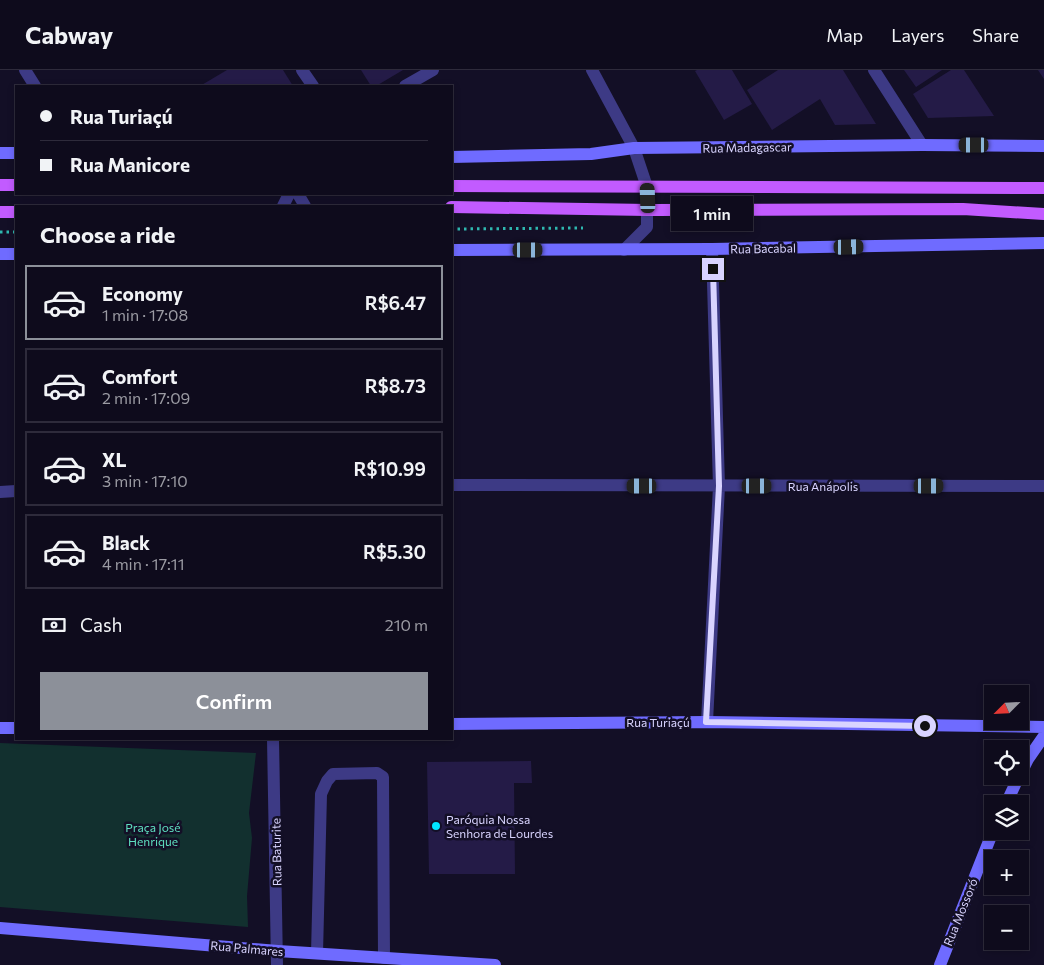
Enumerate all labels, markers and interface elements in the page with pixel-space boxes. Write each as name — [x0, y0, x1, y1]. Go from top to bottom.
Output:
text: Cabway — [25, 20, 113, 49]
text: Map — [826, 24, 863, 46]
text: Layers — [891, 24, 944, 46]
text: Share — [972, 24, 1019, 46]
text: Rua Turiaçú — [70, 105, 172, 128]
car — [959, 138, 989, 153]
street label: Rua Madagascar — [702, 139, 792, 155]
text: Rua Manicore — [70, 153, 190, 176]
car — [639, 183, 656, 213]
callout: 1 min — [672, 196, 754, 232]
text: 1 min — [693, 204, 731, 223]
text: Choose a ride — [40, 221, 175, 248]
car — [833, 239, 864, 255]
street label: Rua Bacabal — [730, 240, 796, 256]
car — [513, 243, 543, 258]
route end — [702, 258, 724, 280]
icon: car — [42, 280, 87, 325]
text: Economy — [102, 282, 183, 305]
text: R$6.47 — [365, 291, 426, 314]
text: 1 min · 17:08 — [102, 305, 188, 324]
icon: car — [42, 363, 87, 408]
text: Comfort — [102, 365, 178, 388]
text: R$8.73 — [365, 374, 426, 397]
text: 2 min · 17:09 — [102, 388, 190, 407]
icon: car — [42, 446, 87, 491]
text: XL — [102, 448, 127, 471]
text: R$10.99 — [354, 457, 426, 480]
text: 3 min · 17:10 — [102, 471, 188, 490]
car — [627, 479, 657, 494]
car — [742, 479, 772, 494]
street label: Rua Anápolis — [788, 479, 858, 493]
car — [914, 479, 944, 494]
icon: car — [42, 529, 87, 574]
text: Black — [102, 531, 150, 554]
text: R$5.30 — [363, 540, 426, 563]
text: 4 min · 17:11 — [102, 554, 185, 573]
icon: cash — [40, 611, 68, 639]
text: Cash — [80, 613, 122, 636]
text: 210 m — [385, 615, 428, 634]
button: Confirm — [40, 672, 428, 730]
north arrow — [984, 685, 1029, 730]
map controls — [984, 685, 1029, 950]
street label: Rua Turiaçú — [626, 715, 690, 729]
route start — [914, 715, 936, 737]
button: locate — [984, 740, 1029, 785]
button: layers — [984, 795, 1029, 840]
place label: Paróquia Nossa Senhora de Lourdes — [446, 812, 553, 840]
street label: Rua Baturite — [268, 818, 284, 886]
park label: Praça José Henrique — [125, 820, 181, 848]
marker: Paróquia Nossa Senhora de Lourdes — [430, 820, 442, 832]
button: + — [984, 850, 1029, 895]
street label: Rua Mossoró — [940, 876, 980, 948]
button: − — [984, 905, 1029, 950]
street label: Rua Palmares — [210, 938, 284, 958]

